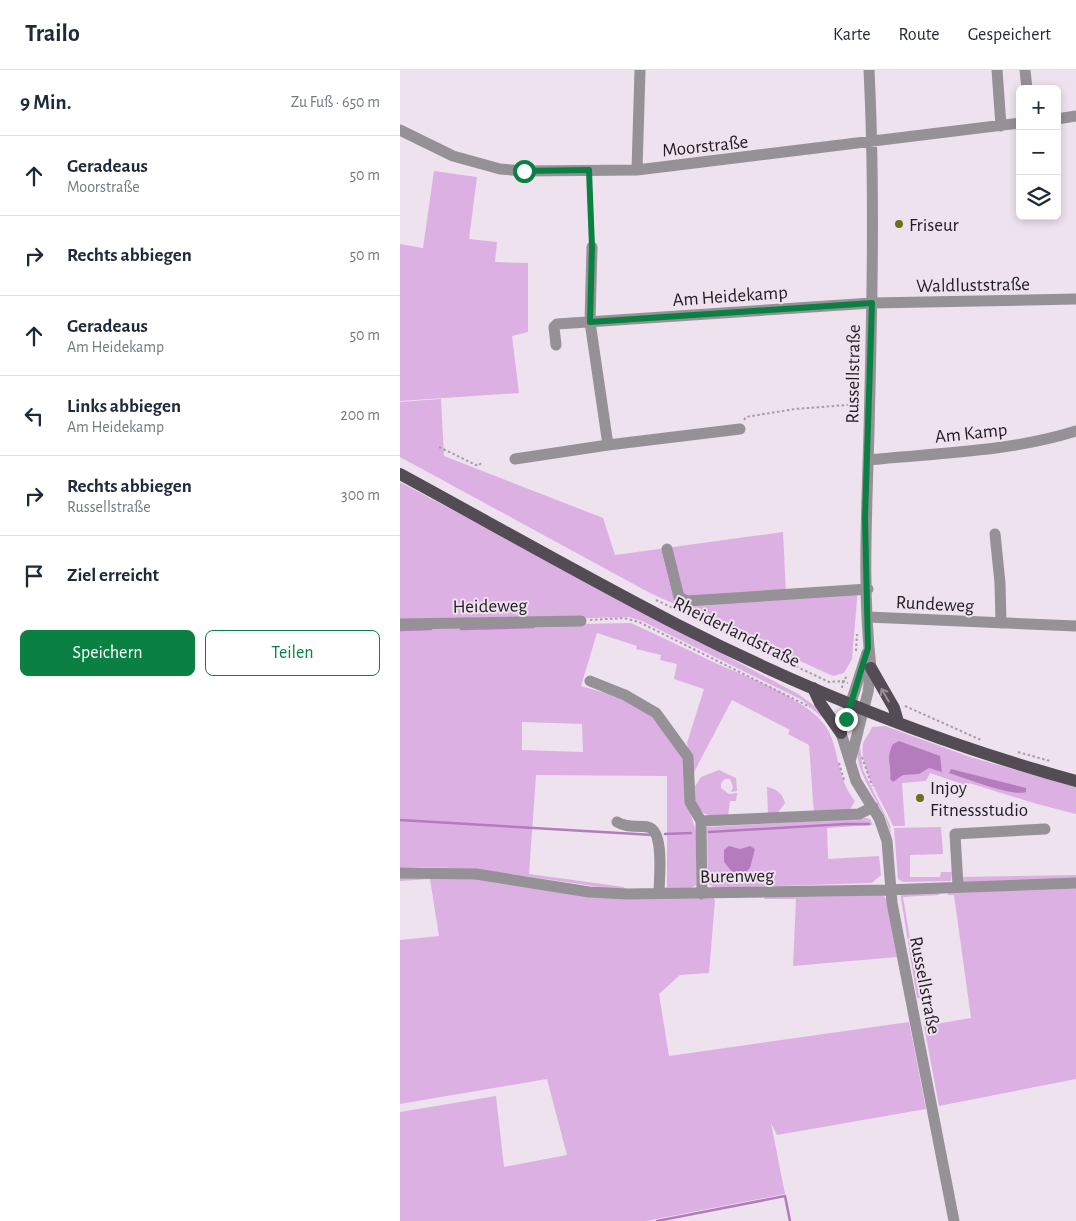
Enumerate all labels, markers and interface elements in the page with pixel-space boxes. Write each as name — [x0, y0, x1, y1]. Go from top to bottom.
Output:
text: Trailo — [25, 22, 80, 46]
text: Karte — [833, 26, 870, 44]
text: Route — [898, 26, 940, 44]
text: Gespeichert — [968, 26, 1051, 44]
map controls — [1016, 85, 1061, 220]
button: + — [1016, 85, 1061, 130]
text: 9 Min. — [20, 92, 71, 113]
text: Zu Fuß · 650 m — [291, 94, 380, 110]
button: − — [1016, 130, 1061, 175]
street label: Moorstraße — [661, 133, 749, 160]
text: Geradeaus — [67, 157, 148, 176]
route start — [513, 160, 536, 183]
icon: ahead — [20, 162, 48, 190]
text: 50 m — [349, 167, 380, 183]
button: layers — [1016, 175, 1061, 220]
text: Moorstraße — [67, 179, 140, 195]
place label: Friseur — [909, 216, 959, 235]
marker: Friseur — [893, 218, 905, 230]
icon: right — [20, 242, 48, 270]
text: Rechts abbiegen — [67, 246, 192, 265]
text: 50 m — [349, 247, 380, 263]
street label: Waldluststraße — [916, 275, 1030, 296]
street label: Am Heidekamp — [672, 283, 788, 310]
text: Geradeaus — [67, 317, 148, 336]
icon: ahead — [20, 322, 48, 350]
street label: Russellstraße — [843, 324, 864, 424]
text: 50 m — [349, 327, 380, 343]
text: Am Heidekamp — [67, 339, 164, 355]
text: Links abbiegen — [67, 397, 181, 416]
icon: left — [20, 402, 48, 430]
text: 200 m — [340, 407, 380, 423]
text: Am Heidekamp — [67, 419, 164, 435]
street label: Am Kamp — [934, 420, 1008, 447]
text: Rechts abbiegen — [67, 477, 192, 496]
icon: right — [20, 482, 48, 510]
text: 300 m — [341, 487, 380, 503]
text: Russellstraße — [67, 499, 151, 515]
icon: arrive — [20, 562, 48, 590]
text: Ziel erreicht — [67, 566, 159, 585]
street label: Rheiderlandstraße — [670, 593, 803, 671]
street label: Rundeweg — [895, 593, 975, 616]
street label: Heideweg — [452, 596, 528, 617]
button: Speichern — [20, 630, 195, 676]
button: Teilen — [205, 630, 380, 676]
one-way arrow — [879, 688, 889, 702]
route end — [835, 708, 858, 731]
place label: Injoy Fitnessstudio — [930, 779, 1028, 820]
marker: Injoy Fitnessstudio — [914, 792, 926, 804]
street label: Burenweg — [700, 866, 775, 887]
street label: Russellstraße — [906, 935, 943, 1036]

